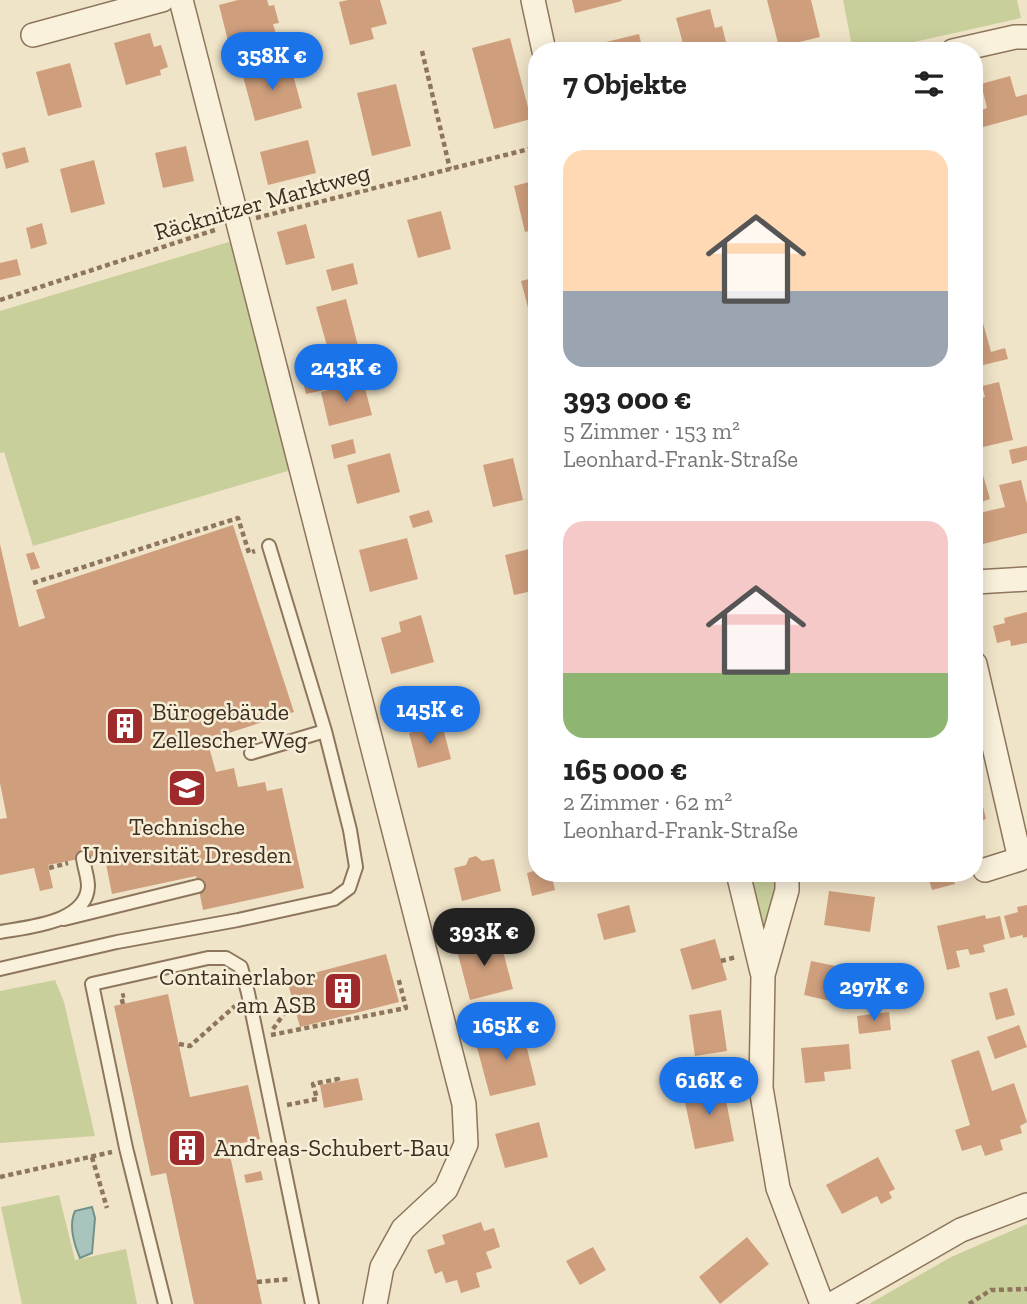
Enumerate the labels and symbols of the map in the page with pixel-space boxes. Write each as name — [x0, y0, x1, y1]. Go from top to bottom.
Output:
pin: 358K € — [215, 32, 329, 92]
street label: Räcknitzer Marktweg — [151, 157, 373, 246]
pin: 243K € — [289, 344, 403, 404]
pin: 145K € — [373, 686, 487, 746]
place label: Bürogebäude Zellescher Weg — [152, 697, 308, 754]
building icon: Bürogebäude Zellescher Weg — [104, 705, 146, 747]
school or university icon: Technische Universität Dresden — [166, 767, 208, 809]
place label: Technische Universität Dresden — [82, 812, 292, 869]
pin: 393K € — [427, 908, 541, 968]
place label: Containerlabor am ASB — [159, 962, 316, 1019]
pin: 297K € — [817, 964, 931, 1023]
building icon: Containerlabor am ASB — [322, 970, 364, 1012]
pin: 165K € — [449, 1002, 563, 1062]
pin: 616K € — [652, 1058, 766, 1117]
building icon: Andreas-Schubert-Bau — [166, 1127, 208, 1169]
place label: Andreas-Schubert-Bau — [214, 1133, 450, 1162]

